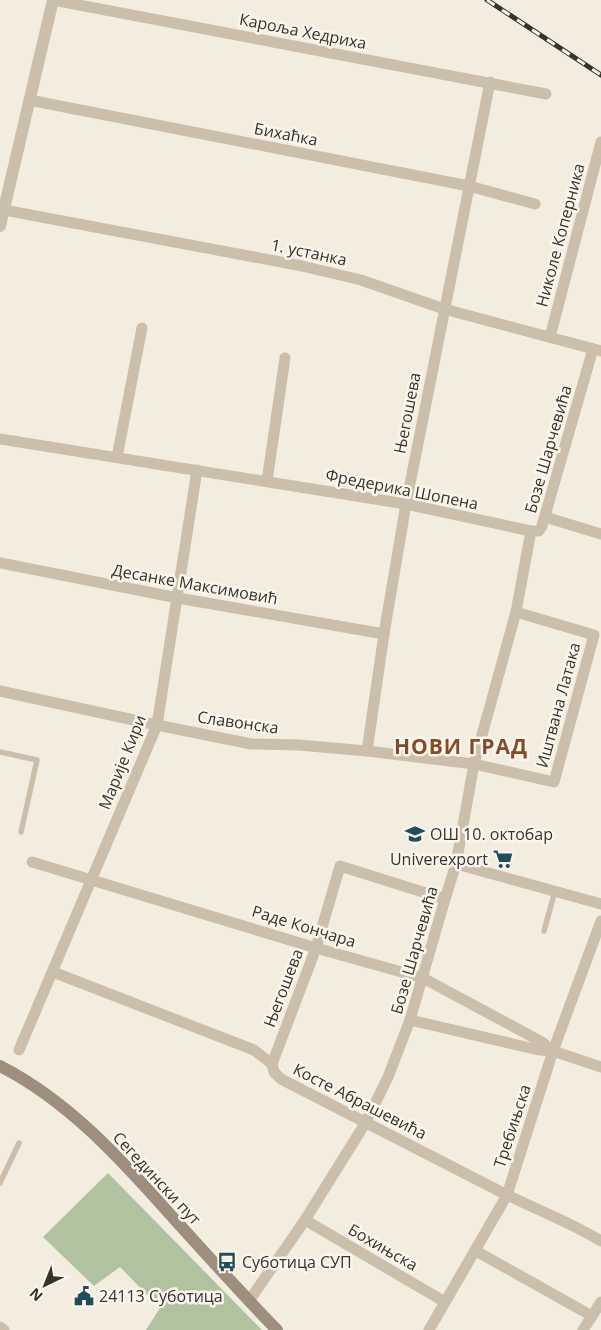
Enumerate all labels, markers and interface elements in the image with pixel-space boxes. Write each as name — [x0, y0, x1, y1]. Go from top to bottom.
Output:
street label: Кароља Хедриха — [237, 8, 369, 54]
street label: Бихаћка — [252, 117, 320, 151]
street label: Николе Коперника — [530, 161, 590, 309]
street label: 1. устанка — [269, 233, 349, 271]
street label: Његошева — [388, 371, 426, 455]
street label: Бозе Шарчевића — [519, 382, 577, 516]
street label: Фредерика Шопена — [324, 463, 480, 515]
street label: Десанке Максимовић — [110, 559, 280, 609]
street label: Иштвана Латака — [531, 640, 585, 770]
street label: Славонска — [196, 705, 280, 739]
street label: Марије Кири — [93, 711, 151, 813]
district label: НОВИ ГРАД — [394, 732, 528, 760]
school or university icon: ОШ 10. октобар — [404, 823, 426, 845]
place label: ОШ 10. октобар — [430, 823, 553, 845]
place label: Univerexport — [390, 848, 488, 870]
supermarket icon: Univerexport — [492, 848, 514, 870]
street label: Бозе Шарчевића — [385, 883, 443, 1017]
street label: Раде Кончара — [249, 900, 359, 952]
street label: Његошева — [258, 946, 308, 1030]
street label: Косте Абрашевића — [289, 1058, 431, 1144]
street label: Требињска — [488, 1082, 536, 1170]
street label: Сегедински пут — [108, 1127, 206, 1230]
street label: Бохињска — [344, 1218, 422, 1276]
bus stop icon: Суботица СУП — [216, 1251, 238, 1273]
place label: Суботица СУП — [242, 1251, 352, 1273]
north arrow — [20, 1260, 70, 1310]
text: N — [25, 1284, 46, 1306]
public building icon: 24113 Суботица — [73, 1285, 95, 1307]
place label: 24113 Суботица — [99, 1285, 223, 1307]

